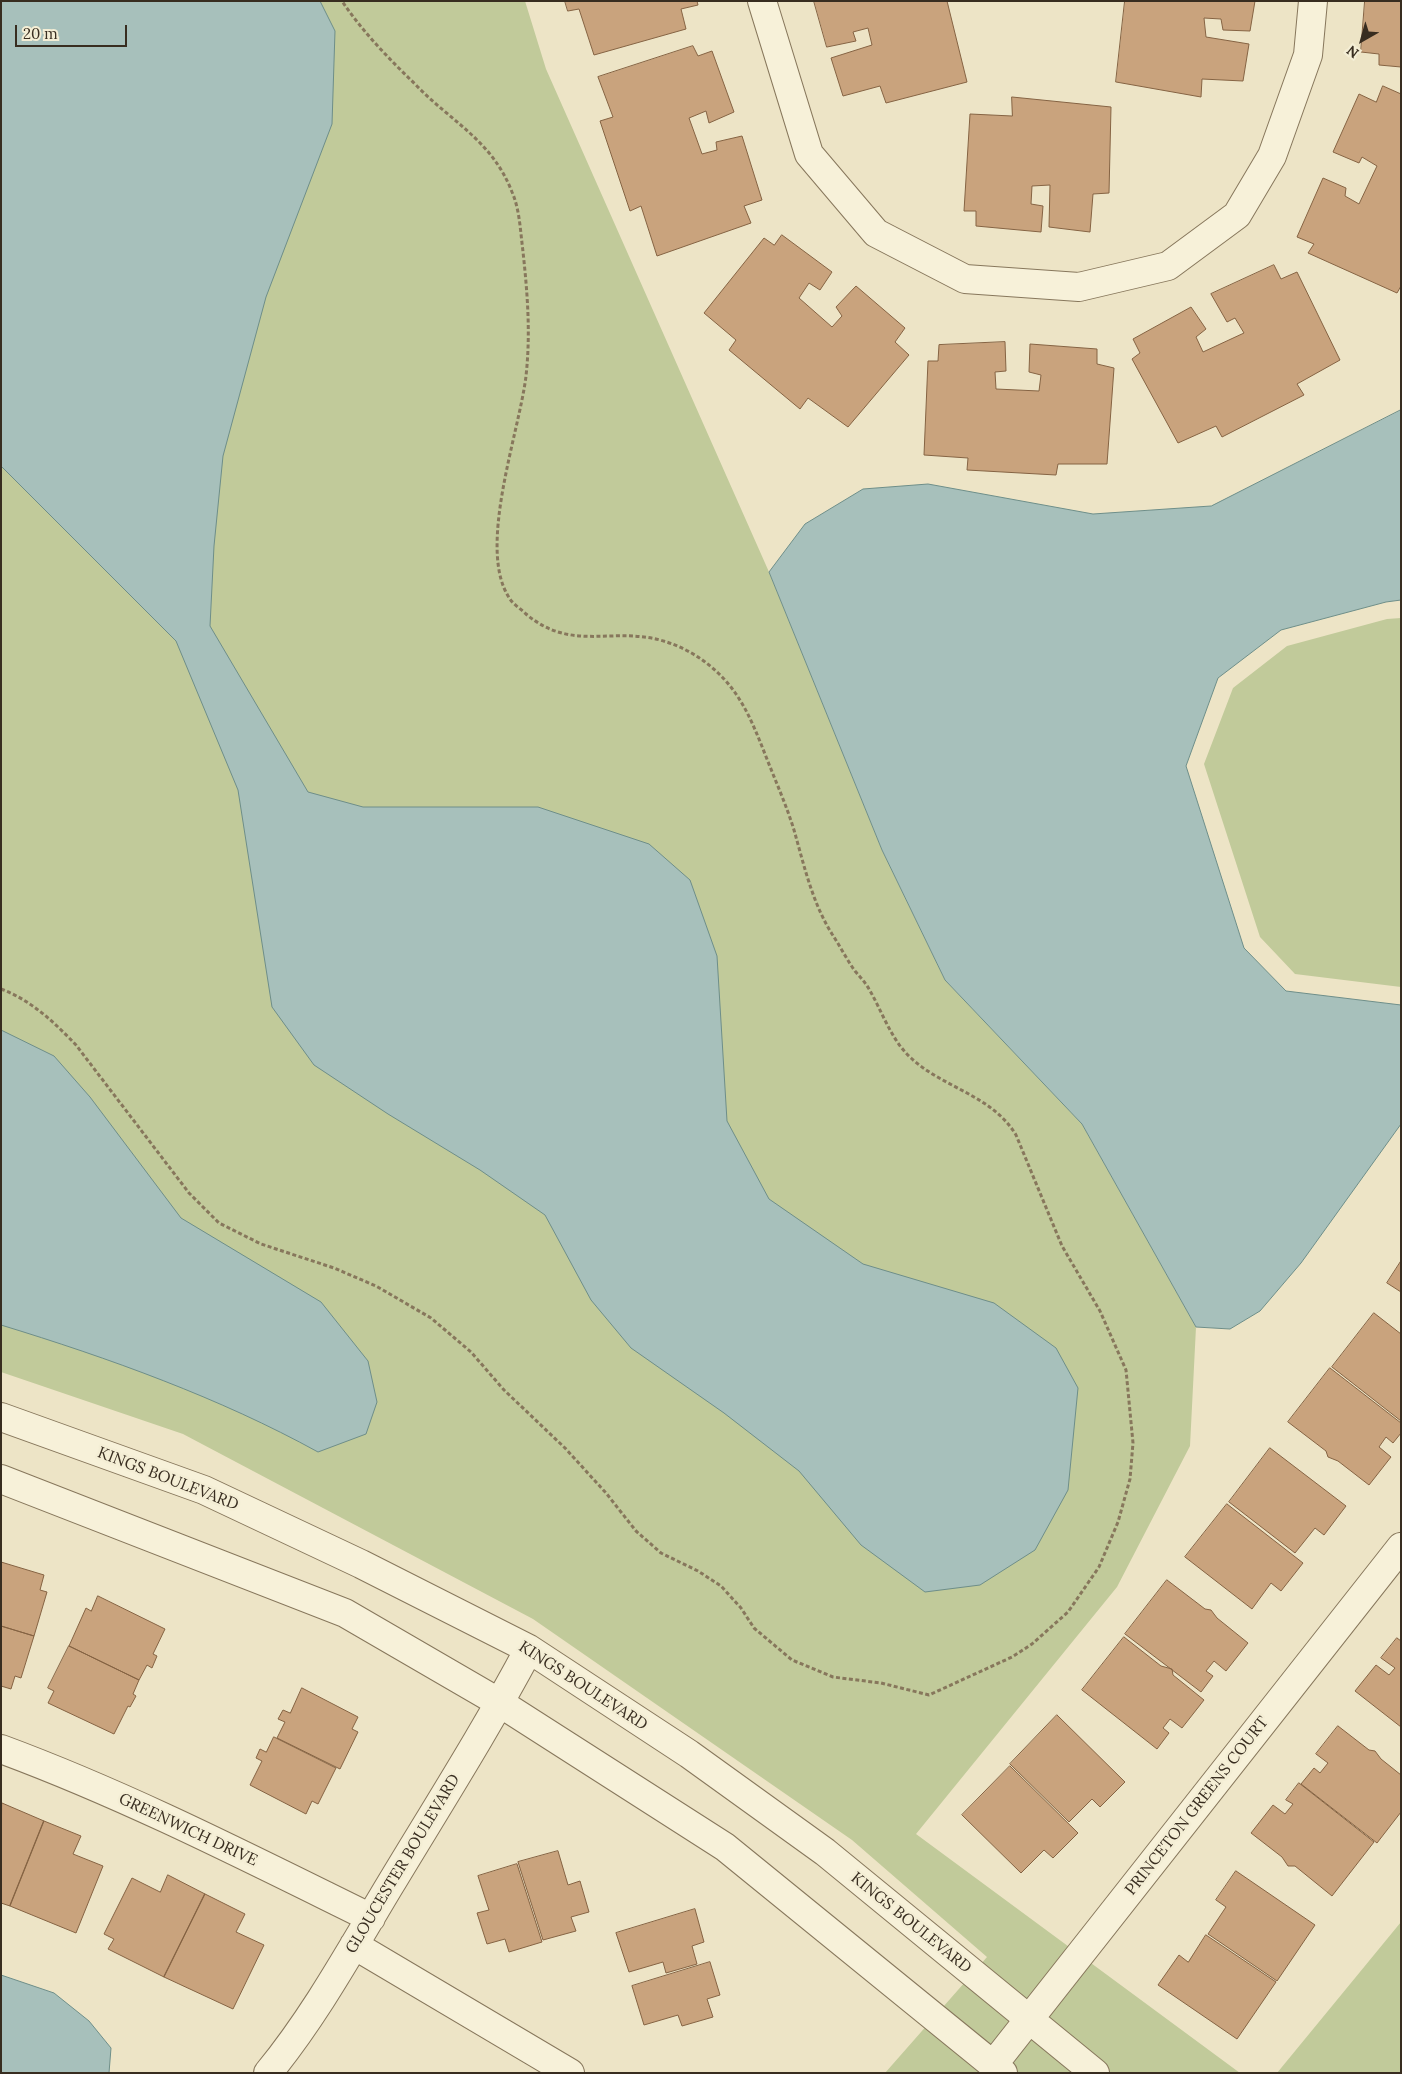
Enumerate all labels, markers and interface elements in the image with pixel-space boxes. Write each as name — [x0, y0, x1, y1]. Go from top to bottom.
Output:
scale bar — [18, 15, 130, 47]
north arrow — [1337, 15, 1387, 65]
text: 20 m — [23, 24, 58, 43]
text: N — [1343, 41, 1363, 62]
street label: KINGS BOULEVARD — [95, 1443, 241, 1515]
street label: KINGS BOULEVARD — [515, 1637, 651, 1735]
street label: PRINCETON GREENS COURT — [1121, 1713, 1273, 1899]
street label: GLOUCESTER BOULEVARD — [342, 1771, 464, 1957]
street label: GREENWICH DRIVE — [116, 1789, 260, 1871]
street label: KINGS BOULEVARD — [847, 1869, 975, 1977]

